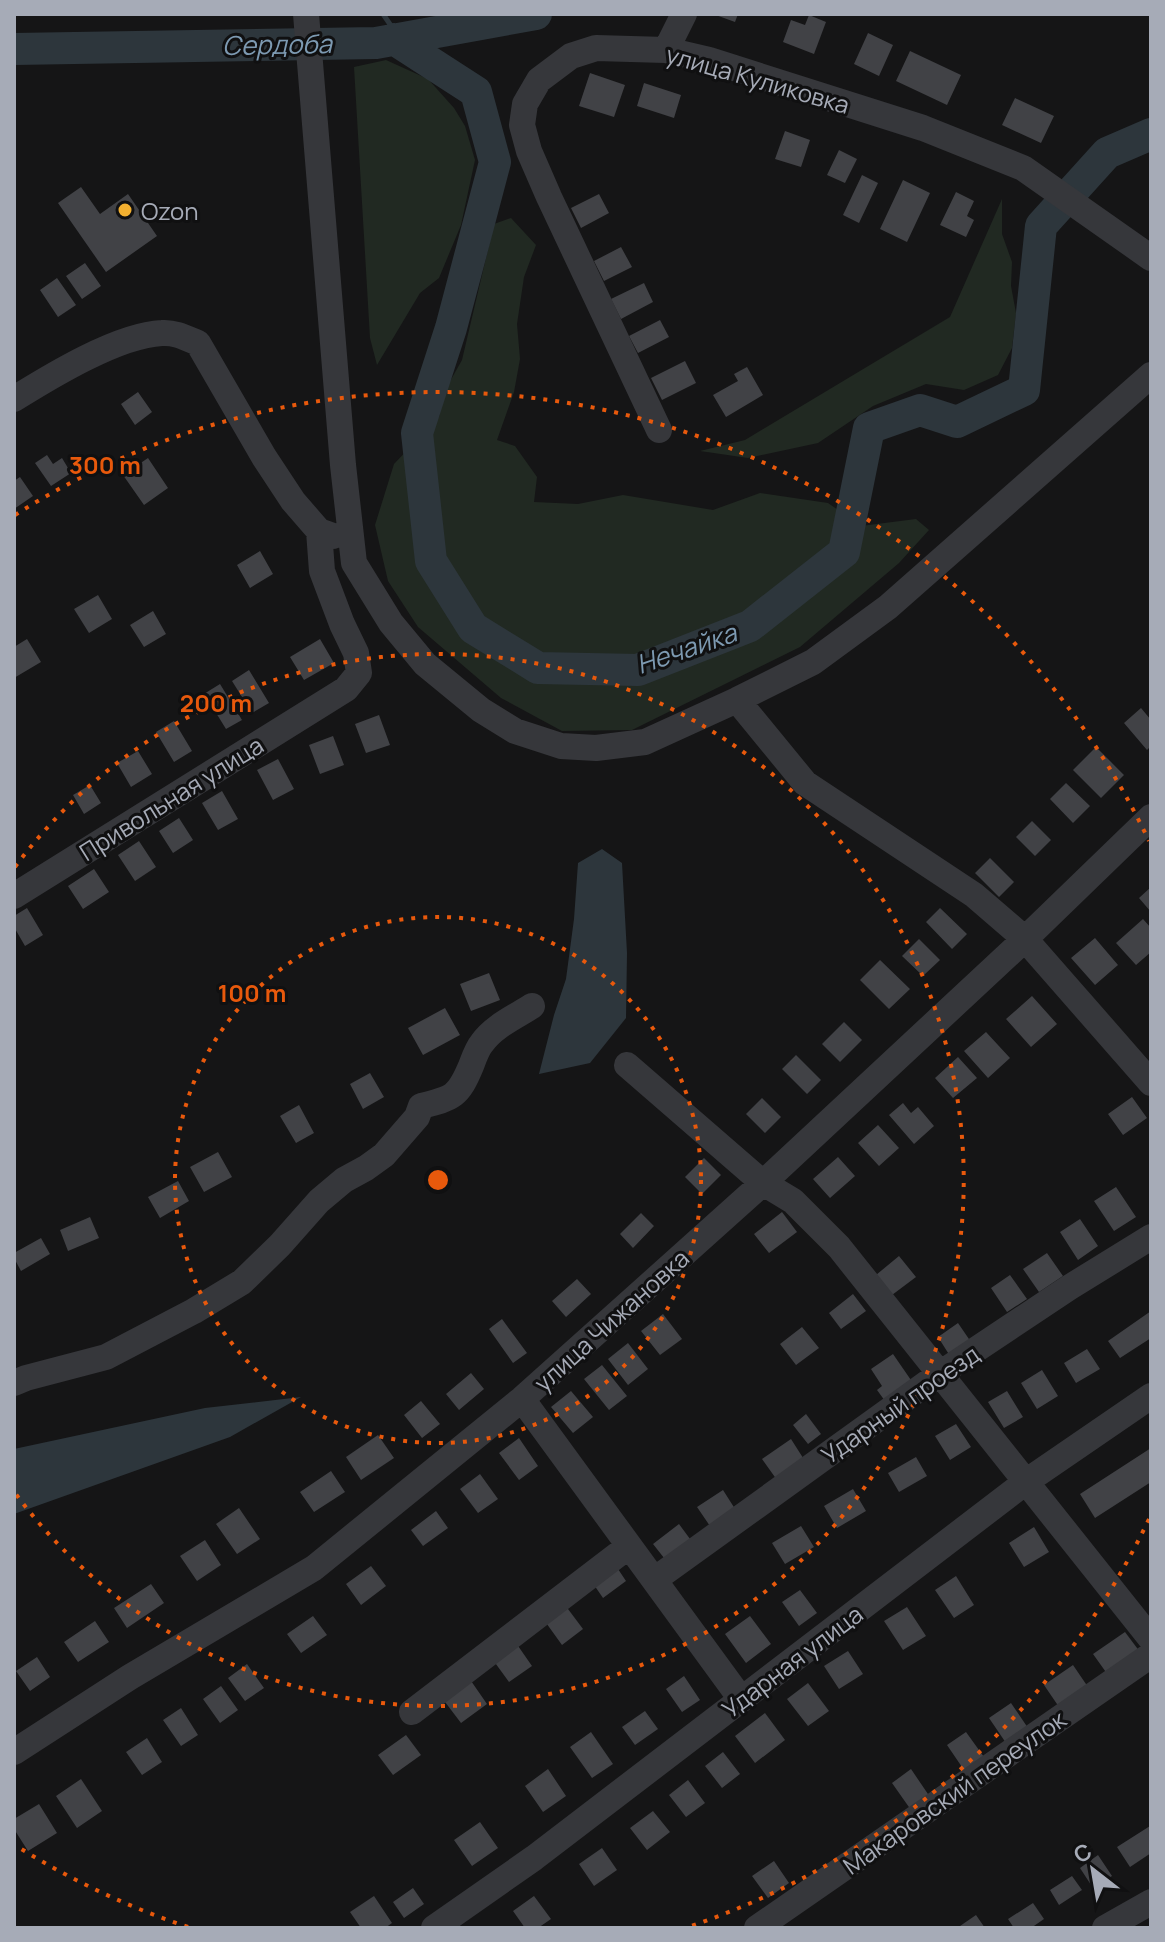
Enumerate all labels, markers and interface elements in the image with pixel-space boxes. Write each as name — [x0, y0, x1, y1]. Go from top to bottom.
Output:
water label: Сердоба — [222, 25, 334, 63]
street label: улица Куликовка — [662, 37, 854, 121]
place label: Ozon — [141, 194, 199, 227]
marker: Ozon — [116, 201, 134, 219]
text: 300 m — [69, 448, 141, 481]
water label: Нечайка — [631, 614, 742, 682]
text: 200 m — [180, 686, 252, 719]
street label: Привольная улица — [73, 728, 269, 868]
text: 100 m — [218, 976, 286, 1009]
centre of rings — [424, 1166, 452, 1194]
street label: улица Чижановка — [526, 1242, 696, 1398]
street label: Ударный проезд — [814, 1337, 986, 1471]
street label: Ударная улица — [715, 1597, 869, 1725]
street label: Макаровский переулок — [836, 1702, 1073, 1882]
north arrow — [1053, 1830, 1133, 1910]
text: С — [1068, 1836, 1097, 1870]

